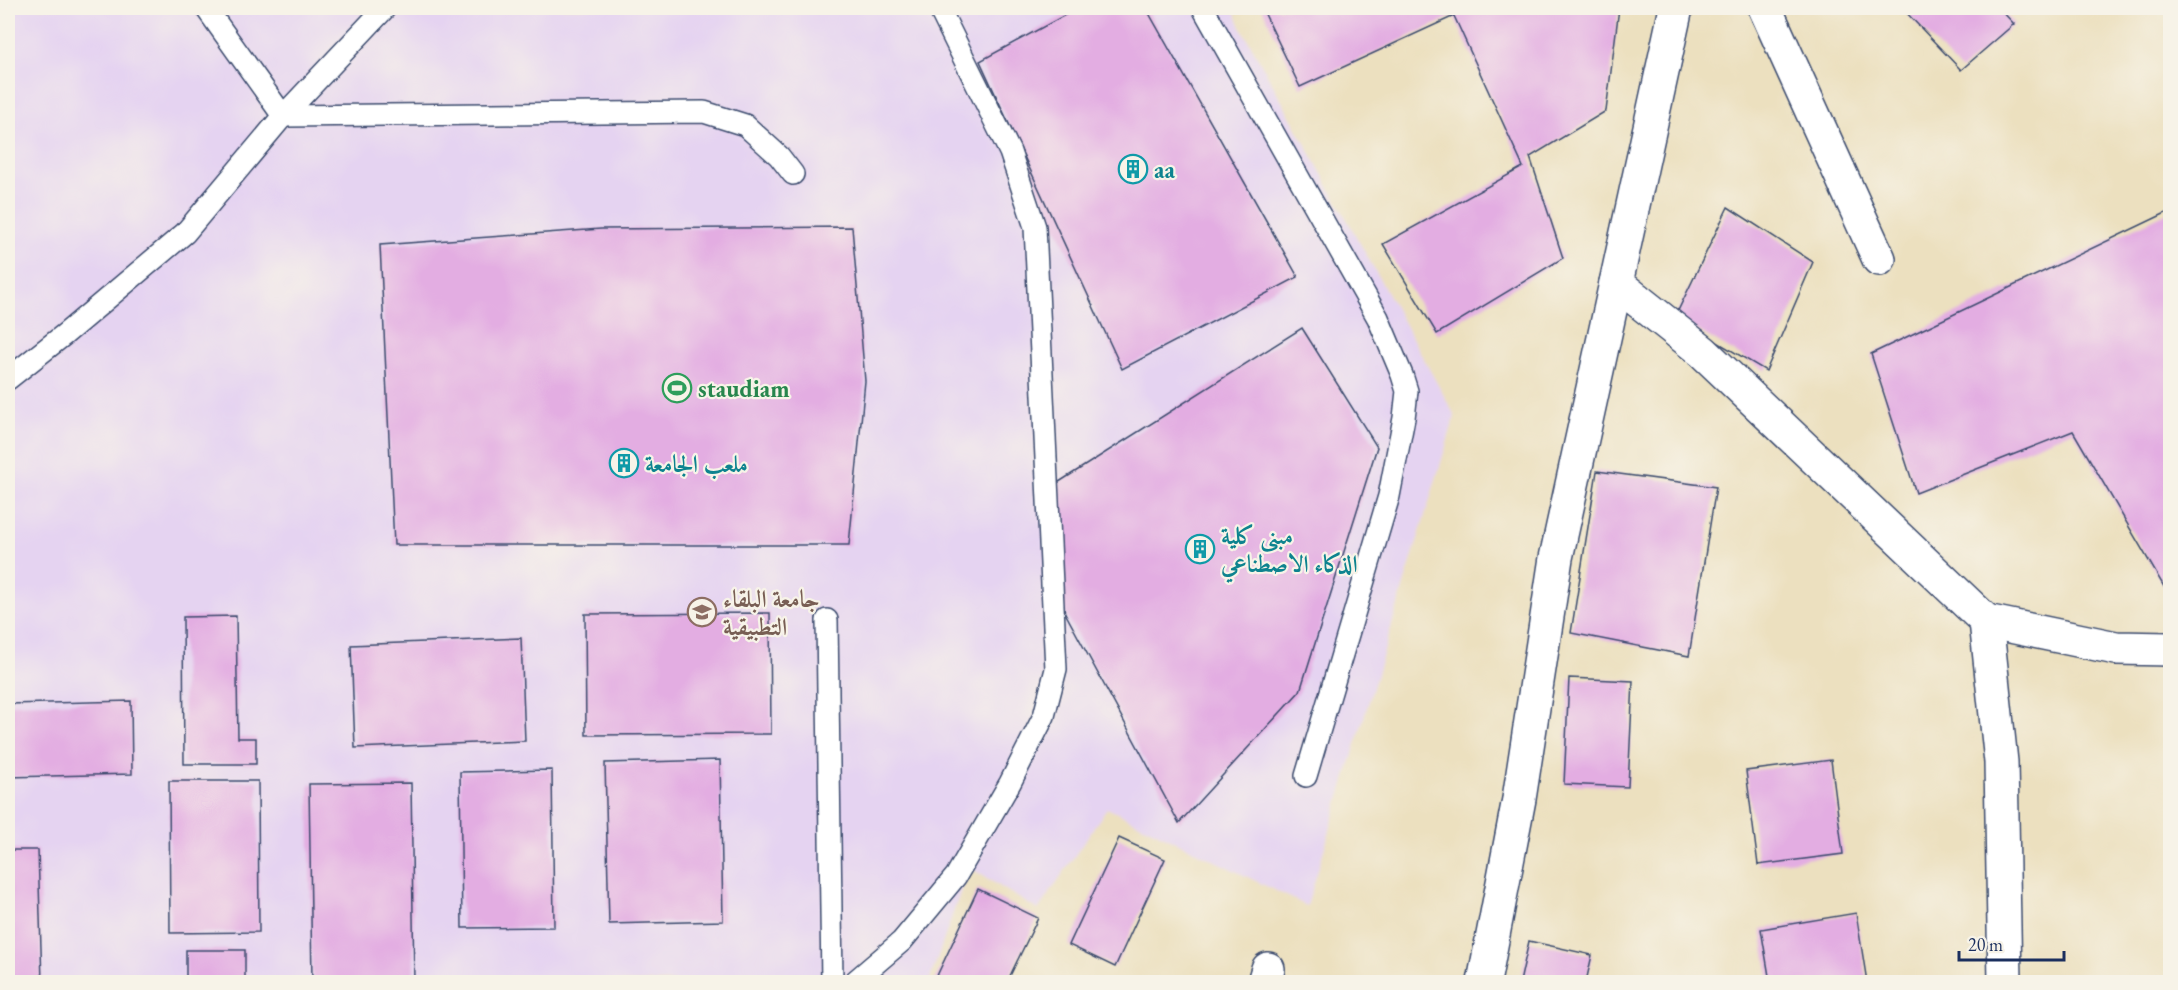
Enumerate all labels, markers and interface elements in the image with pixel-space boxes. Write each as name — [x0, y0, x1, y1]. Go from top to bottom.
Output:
building icon: aa — [1117, 153, 1149, 185]
place label: aa — [1154, 154, 1176, 185]
sports icon: staudiam — [661, 372, 693, 404]
place label: staudiam — [698, 373, 790, 404]
building icon: ملعب الجامعة — [608, 447, 640, 479]
place label: ملعب الجامعة — [645, 448, 748, 480]
place label: مبنى كلية الذكاء الاصطناعي — [1220, 520, 1358, 583]
building icon: مبنى كلية الذكاء الاصطناعي — [1184, 533, 1216, 565]
place label: جامعة البلقاء التطبيقية — [723, 583, 820, 642]
school or university icon: جامعة البلقاء التطبيقية — [686, 596, 718, 628]
scale bar — [1959, 924, 2064, 962]
text: 20 m — [1968, 933, 2003, 956]

